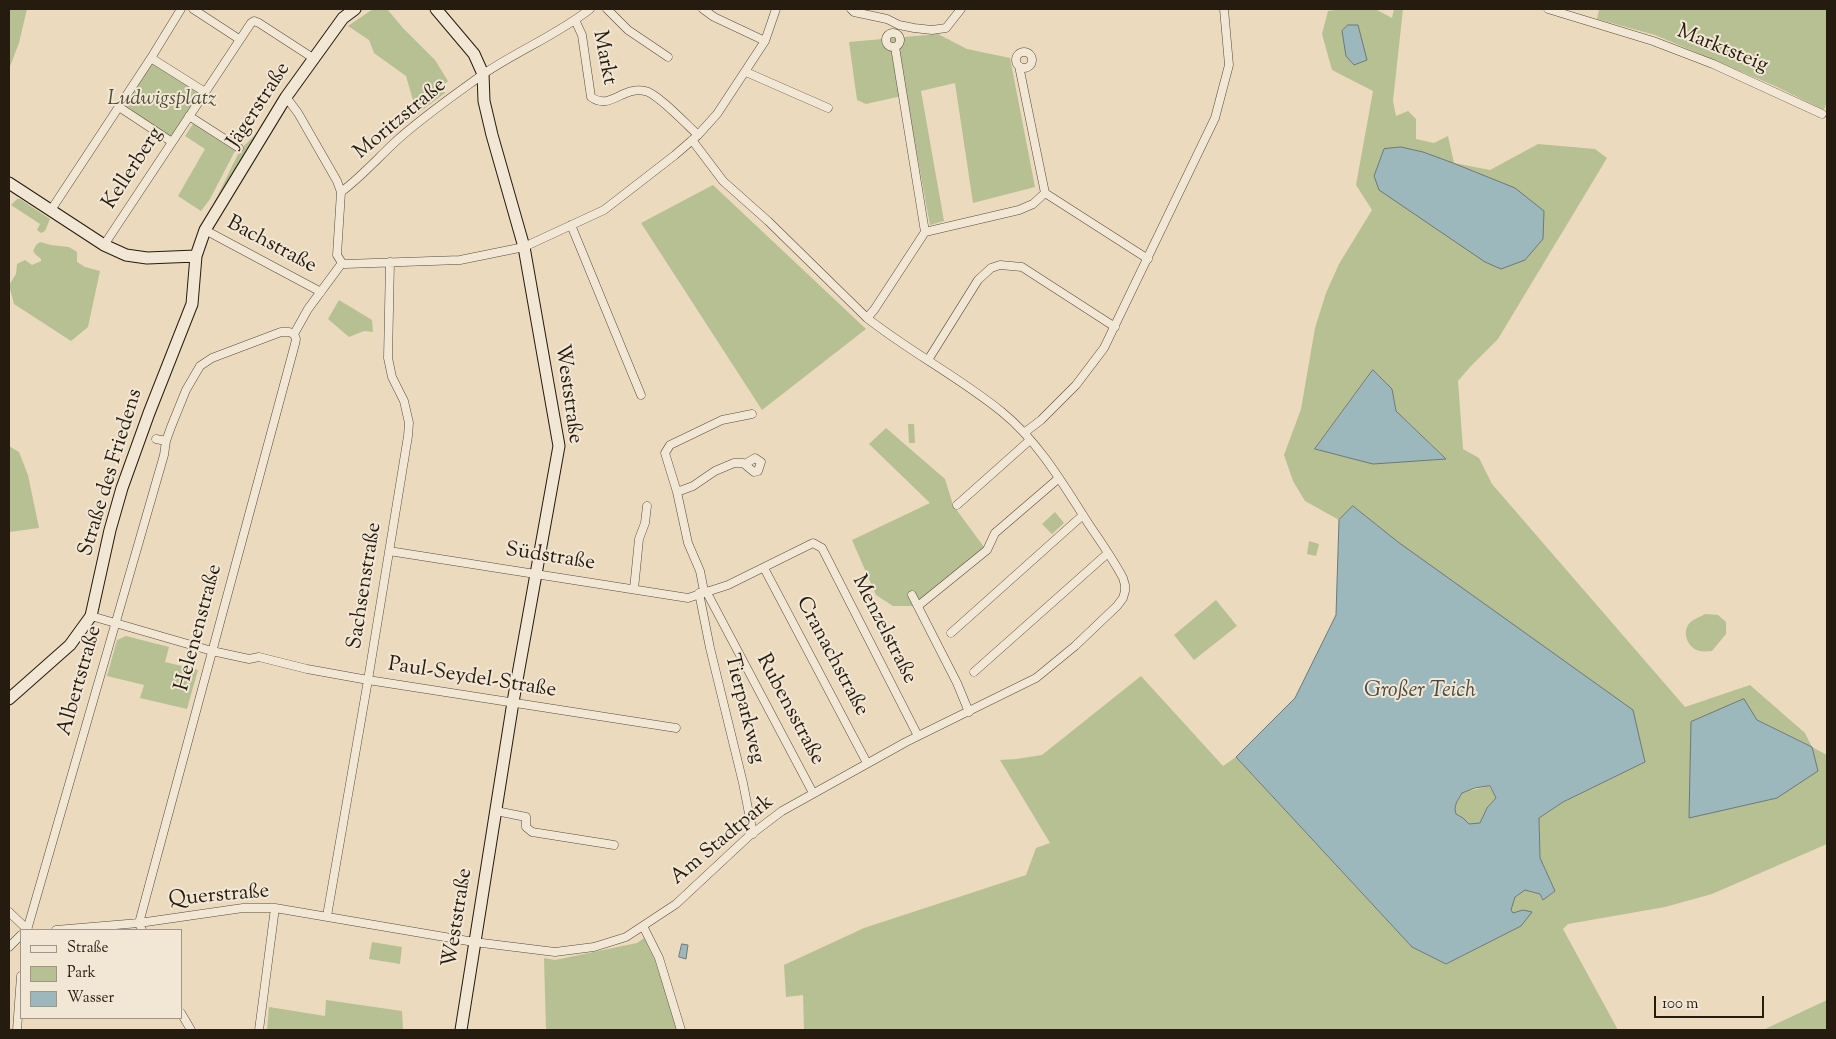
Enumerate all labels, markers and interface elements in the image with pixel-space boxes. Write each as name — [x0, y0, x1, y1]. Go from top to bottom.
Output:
street label: Marktsteig — [1673, 20, 1771, 80]
street label: Markt — [585, 29, 621, 87]
street label: Jägerstraße — [223, 58, 297, 154]
street label: Moritzstraße — [350, 74, 452, 166]
park label: Ludwigsplatz — [107, 87, 217, 113]
street label: Kellerberg — [98, 123, 170, 215]
street label: Bachstraße — [222, 212, 320, 280]
street label: Weststraße — [548, 343, 586, 445]
street label: Straße des Friedens — [75, 386, 149, 560]
street label: Sachsenstraße — [344, 521, 388, 651]
street label: Südstraße — [503, 538, 597, 578]
street label: Helenenstraße — [171, 562, 229, 694]
street label: Menzelstraße — [845, 571, 921, 689]
street label: Cranachstraße — [789, 593, 873, 721]
street label: Albertstraße — [53, 623, 109, 739]
street label: Rubensstraße — [749, 650, 829, 770]
street label: Tierparkweg — [717, 651, 769, 767]
street label: Paul-Seydel-Straße — [386, 653, 558, 705]
water label: Großer Teich — [1364, 679, 1476, 705]
street label: Am Stadtpark — [666, 791, 780, 891]
street label: Weststraße — [439, 866, 479, 970]
street label: Querstraße — [167, 880, 271, 914]
legend — [20, 929, 182, 1019]
text: Straße — [67, 938, 109, 959]
text: Park — [67, 963, 96, 984]
scale bar — [1656, 986, 1766, 1018]
text: Wasser — [67, 988, 114, 1009]
text: 100 m — [1662, 994, 1698, 1015]

